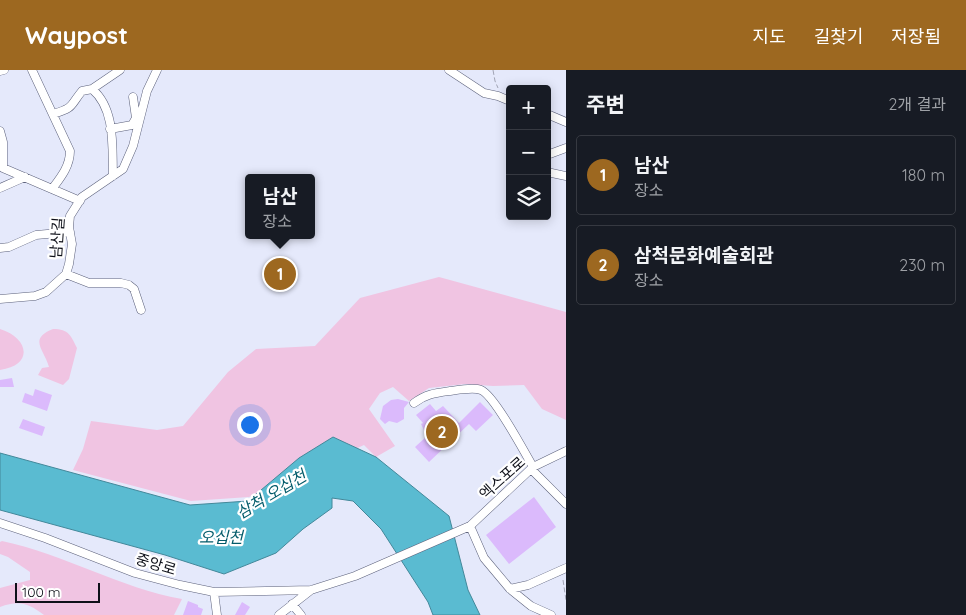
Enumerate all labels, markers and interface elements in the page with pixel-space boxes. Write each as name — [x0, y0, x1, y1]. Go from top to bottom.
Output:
text: Waypost — [25, 20, 128, 50]
text: 지도 — [753, 25, 786, 48]
text: 길찾기 — [814, 25, 863, 48]
text: 저장됨 — [891, 25, 941, 48]
map controls — [506, 85, 551, 220]
button: + — [506, 85, 551, 130]
text: 주변 — [586, 91, 625, 117]
text: 2개 결과 — [889, 94, 946, 114]
button: − — [506, 130, 551, 175]
text: 남산 — [634, 153, 669, 177]
text: 1 — [600, 165, 606, 185]
text: 180 m — [902, 165, 945, 185]
popup — [245, 174, 315, 239]
button: layers — [506, 175, 551, 220]
text: 장소 — [634, 180, 663, 200]
text: 남산 — [263, 184, 297, 208]
text: 장소 — [263, 211, 292, 231]
street label: 남산길 — [46, 217, 68, 259]
text: 삼척문화예술회관 — [634, 243, 774, 267]
pin: 1 — [264, 255, 296, 293]
text: 2 — [598, 255, 608, 275]
text: 230 m — [899, 255, 945, 275]
text: 장소 — [634, 270, 663, 290]
your location — [237, 412, 263, 438]
pin: 2 — [426, 413, 458, 451]
street label: 엑스포로 — [475, 452, 529, 504]
water label: 삼척 오십천 — [232, 464, 312, 523]
water label: 오십천 — [199, 527, 245, 547]
street label: 중앙로 — [133, 549, 179, 579]
scale bar — [15, 580, 100, 603]
text: 100 m — [22, 583, 60, 601]

